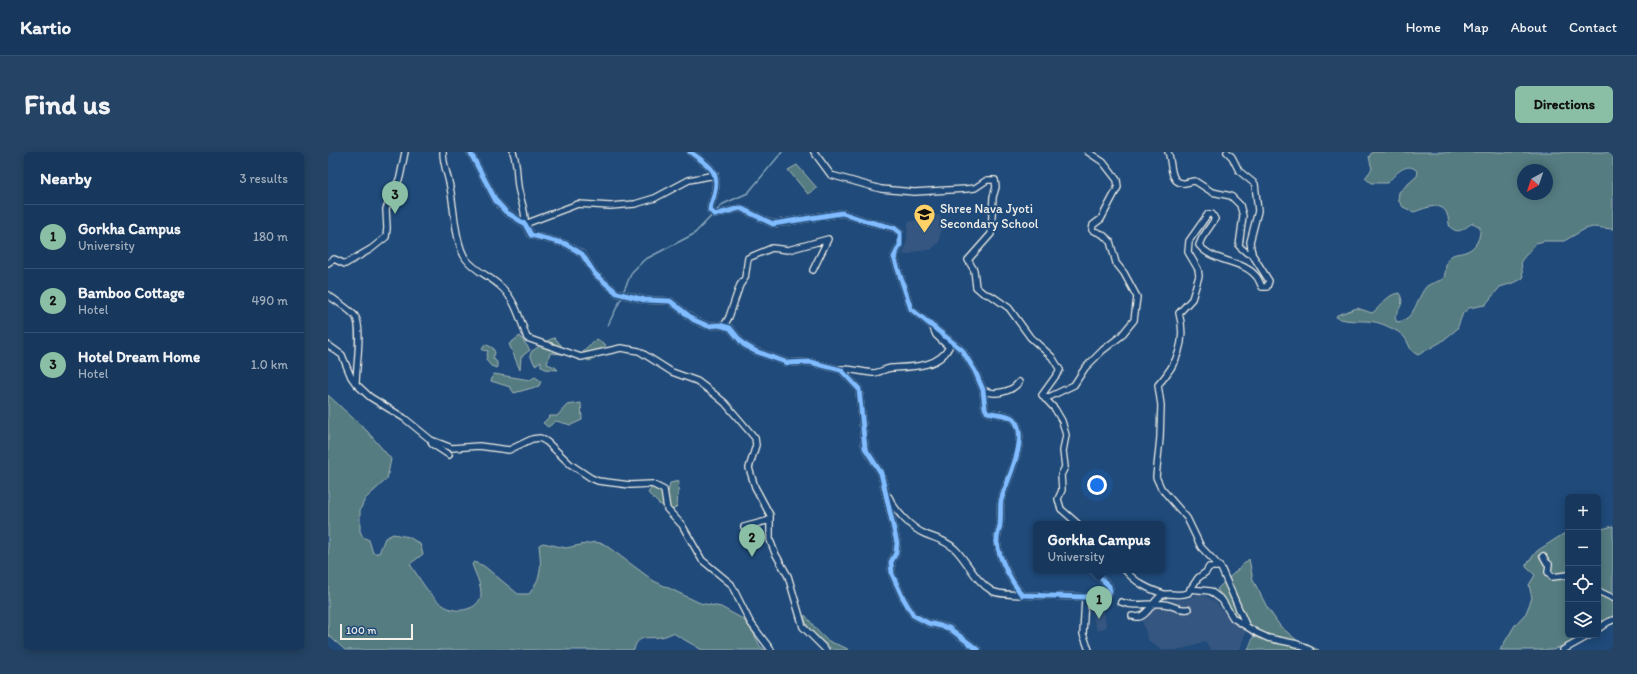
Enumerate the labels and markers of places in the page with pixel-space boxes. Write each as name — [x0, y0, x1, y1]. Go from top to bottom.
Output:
pin: 3 — [382, 181, 408, 214]
place label: Shree Nava Jyoti Secondary School — [940, 201, 1039, 231]
school or university icon: Shree Nava Jyoti Secondary School — [911, 202, 937, 235]
pin: 2 — [739, 524, 765, 557]
pin: 1 — [1086, 586, 1112, 619]

